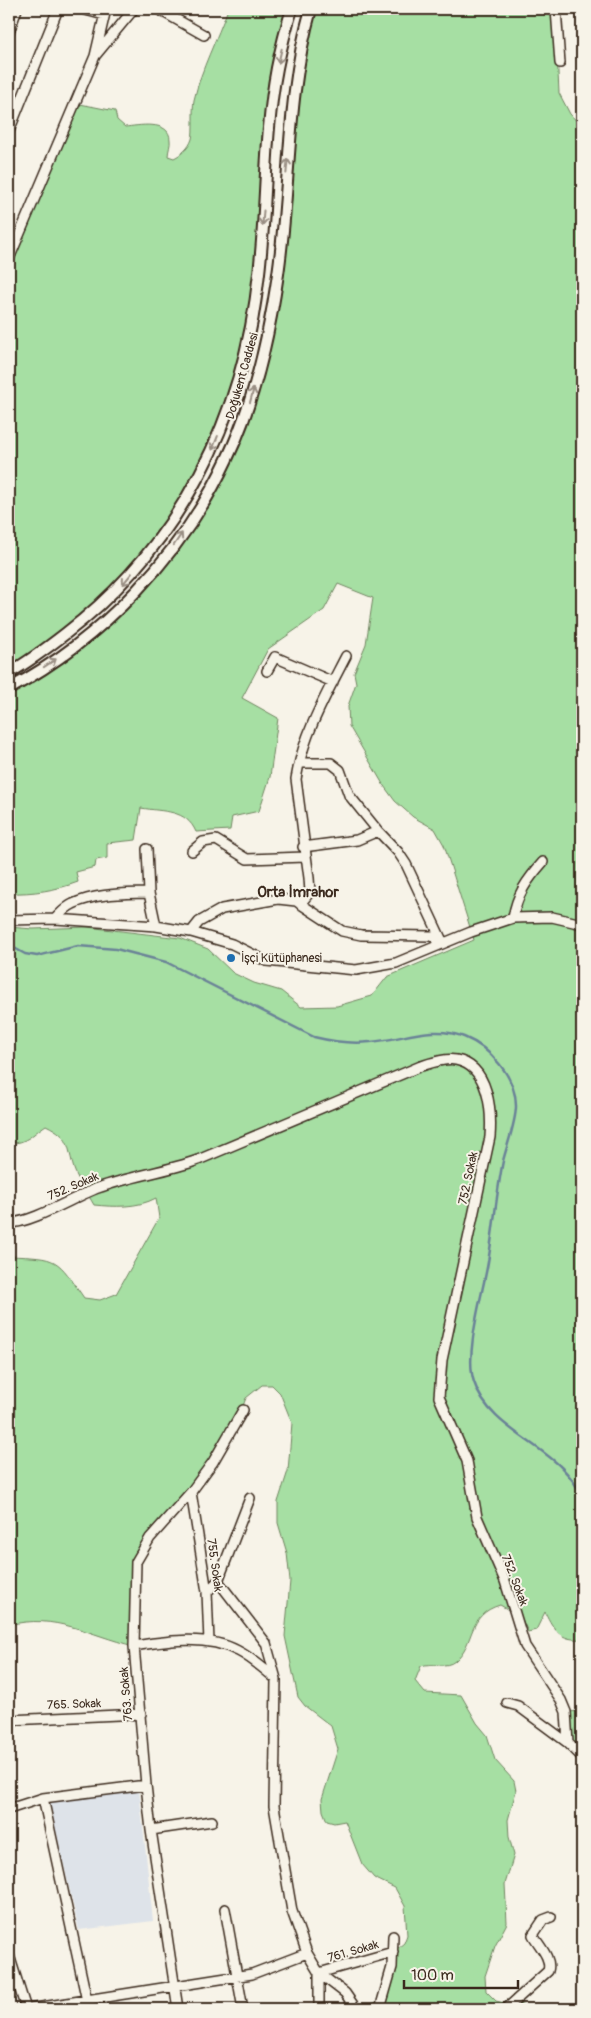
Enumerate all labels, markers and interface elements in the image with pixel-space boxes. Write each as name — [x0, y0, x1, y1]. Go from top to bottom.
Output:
one-way arrow — [275, 48, 284, 64]
one-way arrow — [283, 158, 292, 174]
one-way arrow — [259, 209, 268, 225]
street label: Doğukent Caddesi — [223, 331, 262, 421]
one-way arrow — [247, 387, 257, 403]
one-way arrow — [209, 436, 218, 451]
one-way arrow — [173, 532, 184, 546]
one-way arrow — [121, 572, 132, 585]
one-way arrow — [43, 658, 57, 668]
district label: Orta İmrahor — [257, 883, 339, 902]
place label: İşçi Kütüphanesi — [241, 950, 322, 966]
marker: İşçi Kütüphanesi — [225, 952, 237, 964]
street label: 752. Sokak — [456, 1150, 481, 1206]
street label: 752. Sokak — [45, 1169, 101, 1204]
street label: 755. Sokak — [203, 1537, 226, 1593]
street label: 752. Sokak — [498, 1552, 531, 1608]
street label: 763. Sokak — [117, 1666, 136, 1722]
street label: 765. Sokak — [47, 1696, 101, 1713]
street label: 761. Sokak — [326, 1937, 380, 1966]
scale bar — [404, 1958, 517, 1990]
text: 100 m — [411, 1966, 454, 1985]

